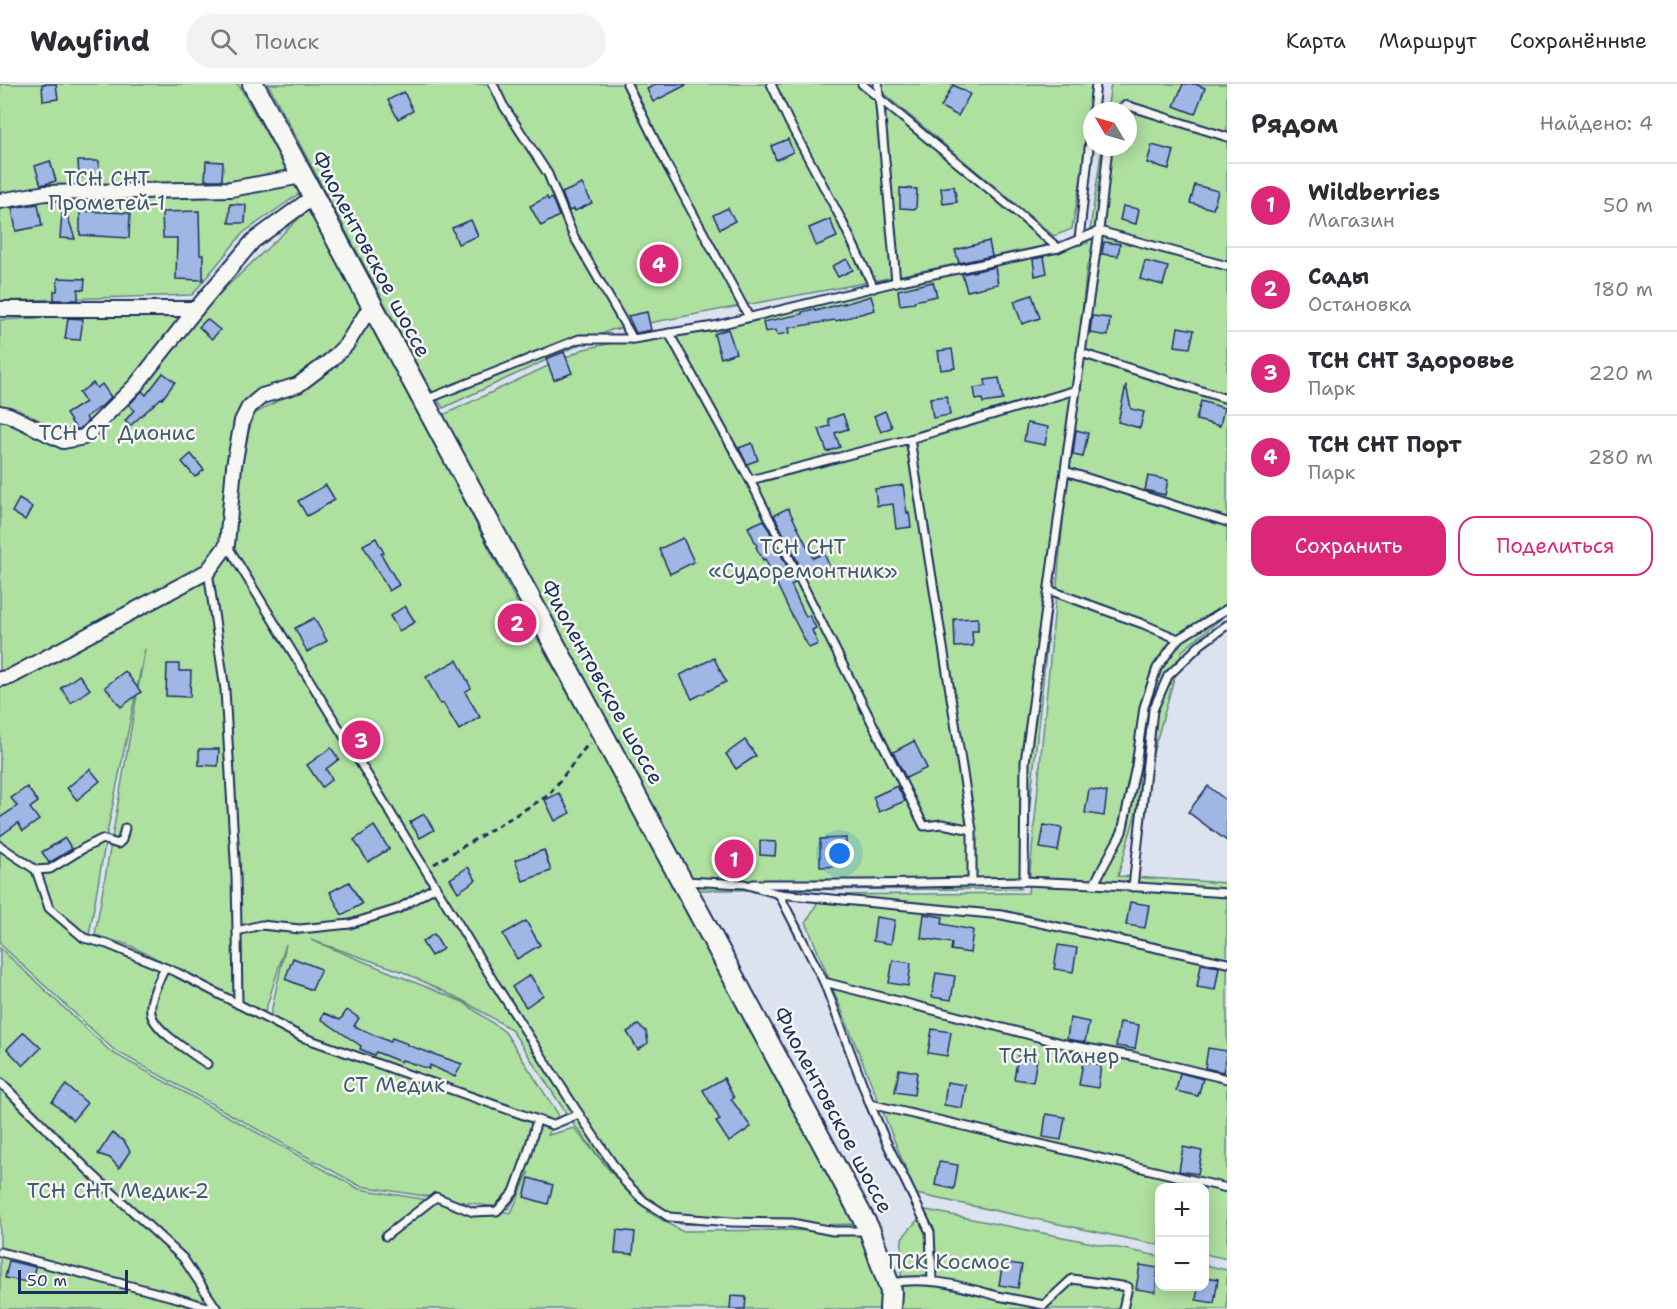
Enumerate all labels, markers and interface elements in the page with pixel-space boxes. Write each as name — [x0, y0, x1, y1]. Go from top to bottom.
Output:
search box — [186, 14, 606, 68]
text: Wayfind — [30, 22, 150, 60]
icon: search — [207, 25, 240, 58]
text: Поиск — [255, 27, 319, 56]
text: Карта — [1286, 27, 1346, 55]
text: Маршрут — [1379, 27, 1477, 55]
text: Сохранённые — [1510, 27, 1647, 55]
north arrow — [1083, 102, 1137, 156]
text: Рядом — [1251, 106, 1338, 141]
text: Найдено: 4 — [1540, 110, 1653, 136]
street label: Фиолентовское шоссе — [305, 146, 437, 362]
park label: ТСН СНТ Прометей-1 — [49, 165, 165, 217]
text: Wildberries — [1308, 178, 1440, 207]
text: 1 — [1266, 192, 1275, 218]
text: 50 m — [1603, 192, 1653, 218]
text: Магазин — [1308, 207, 1395, 233]
pin: 4 — [640, 242, 678, 286]
text: Сады — [1308, 262, 1369, 291]
text: 2 — [1264, 276, 1278, 302]
text: 180 m — [1593, 276, 1653, 302]
text: Остановка — [1308, 291, 1412, 317]
text: ТСН СНТ Здоровье — [1308, 346, 1515, 375]
text: 3 — [1264, 360, 1278, 386]
text: 220 m — [1589, 360, 1653, 386]
text: Парк — [1308, 375, 1355, 401]
park label: ТСН СТ Дионис — [38, 419, 196, 447]
text: ТСН СНТ Порт — [1308, 430, 1462, 459]
text: 4 — [1264, 444, 1278, 470]
text: 280 m — [1588, 444, 1653, 470]
text: Парк — [1308, 459, 1355, 485]
button: Сохранить — [1251, 516, 1446, 576]
button: Поделиться — [1458, 516, 1653, 576]
park label: ТСН СНТ «Судоремонтник» — [708, 533, 898, 585]
street label: Фиолентовское шоссе — [534, 575, 670, 789]
pin: 2 — [498, 600, 536, 646]
pin: 3 — [342, 718, 380, 762]
pin: 1 — [714, 836, 754, 882]
your location — [825, 839, 854, 868]
street label: Фиолентовское шоссе — [767, 1002, 899, 1218]
park label: ТСН Планер — [999, 1042, 1119, 1070]
park label: СТ Медик — [343, 1071, 445, 1099]
park label: ТСН СНТ Медик-2 — [27, 1177, 209, 1205]
map controls — [1155, 1183, 1209, 1291]
button: + — [1155, 1183, 1209, 1237]
button: − — [1155, 1237, 1209, 1291]
park label: ПСК Космос — [888, 1248, 1010, 1276]
scale bar — [18, 1267, 128, 1294]
text: 50 m — [27, 1270, 67, 1291]

